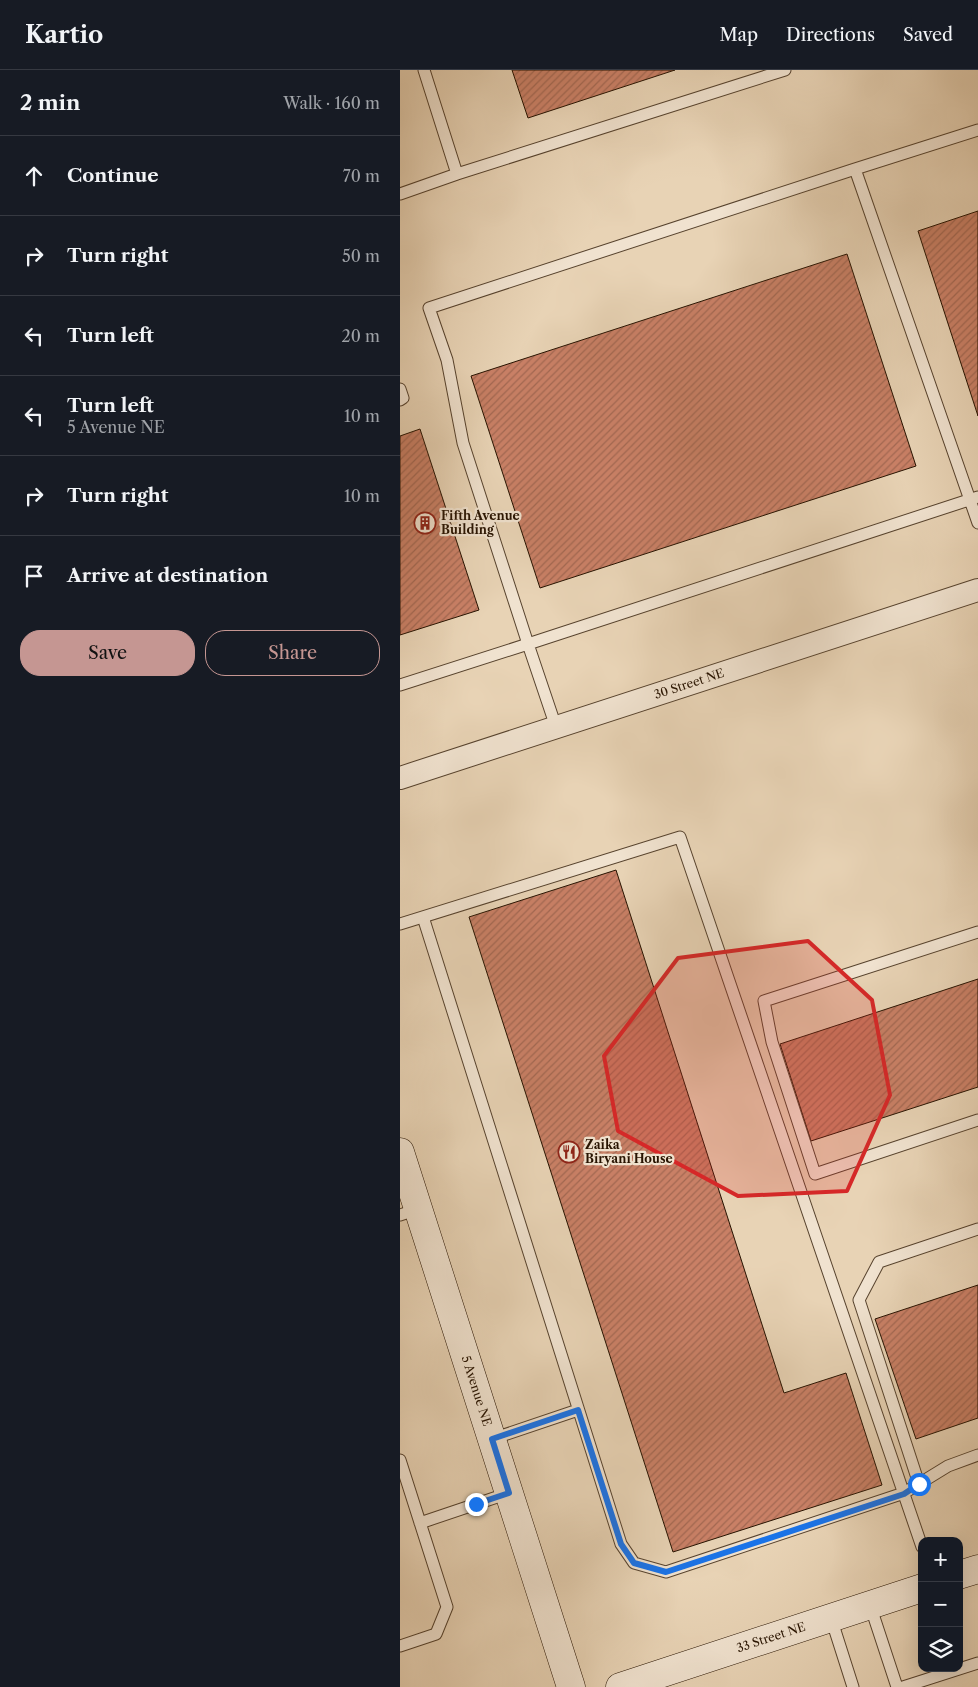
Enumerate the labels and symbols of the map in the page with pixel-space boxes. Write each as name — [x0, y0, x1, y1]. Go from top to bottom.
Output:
place label: Fifth Avenue Building — [441, 508, 520, 537]
building icon: Fifth Avenue Building — [413, 511, 437, 535]
street label: 30 Street NE — [652, 665, 726, 702]
place label: Zaika Biryani House — [585, 1137, 673, 1166]
restaurant icon: Zaika Biryani House — [557, 1140, 581, 1164]
street label: 5 Avenue NE — [459, 1354, 495, 1428]
route start — [908, 1473, 931, 1496]
route end — [465, 1493, 488, 1516]
street label: 33 Street NE — [734, 1619, 807, 1655]

